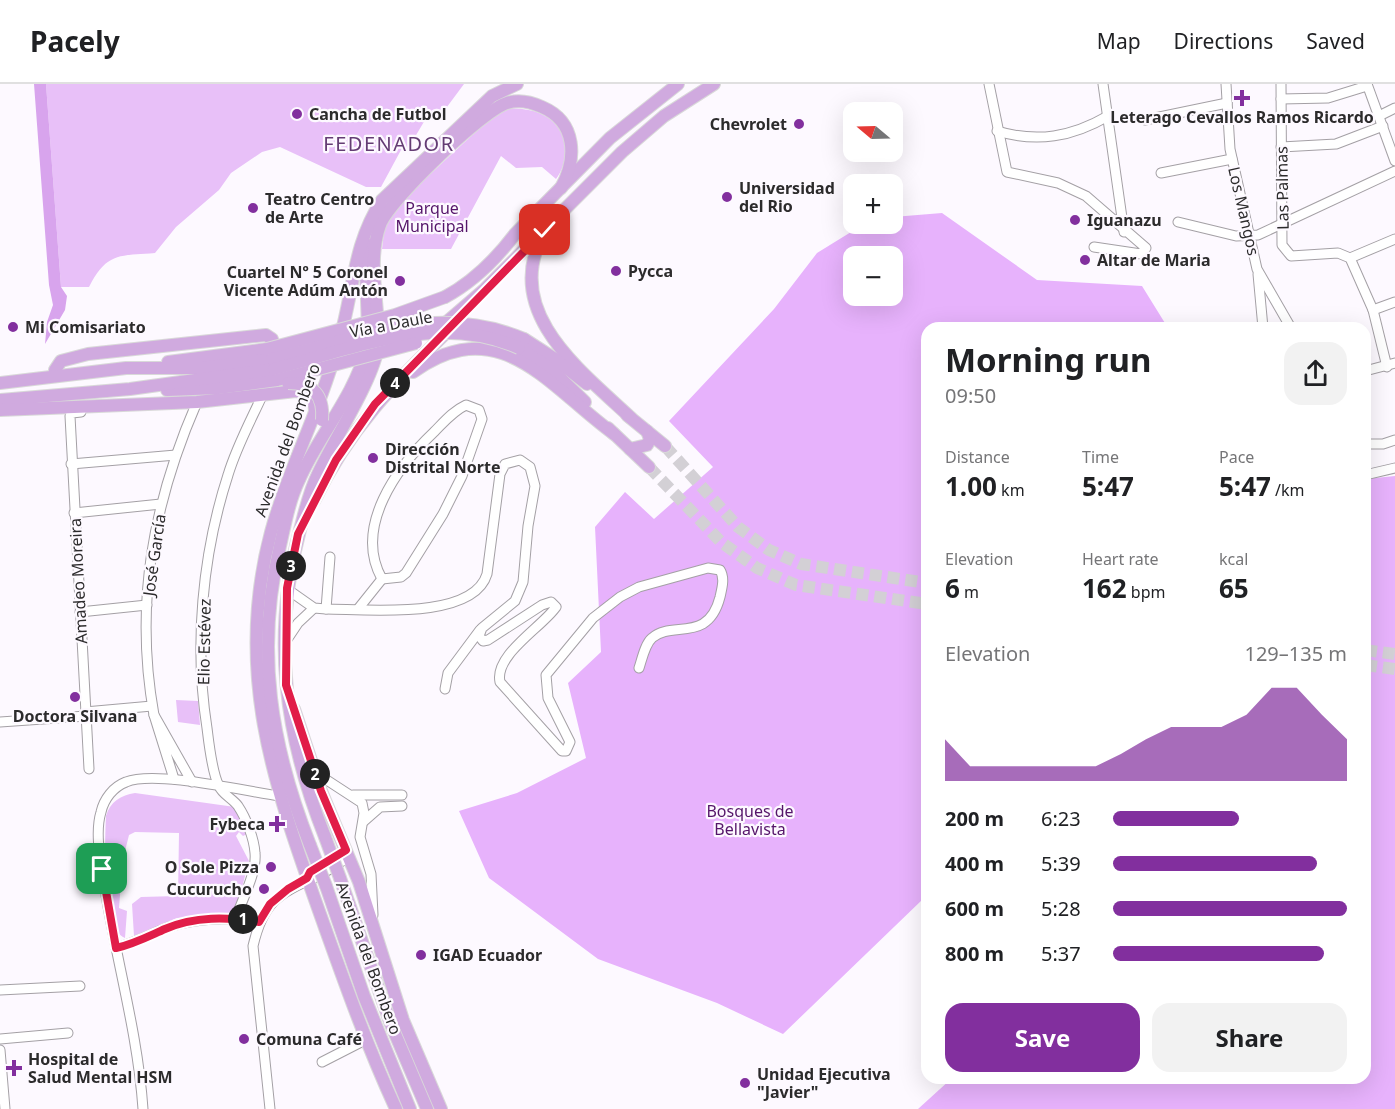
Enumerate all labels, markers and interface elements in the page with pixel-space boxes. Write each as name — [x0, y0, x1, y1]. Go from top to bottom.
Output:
text: Pacely — [30, 22, 120, 60]
text: Map — [1097, 27, 1141, 55]
text: Directions — [1174, 27, 1273, 55]
text: Saved — [1306, 27, 1365, 55]
marker: Leterago Cevallos Ramos Ricardo — [1235, 91, 1249, 105]
north arrow — [843, 102, 903, 162]
map controls — [843, 102, 903, 306]
place label: Cancha de Futbol — [309, 103, 447, 125]
place label: Leterago Cevallos Ramos Ricardo — [1110, 106, 1374, 128]
marker: Cancha de Futbol — [290, 107, 304, 121]
place label: Chevrolet — [710, 113, 787, 135]
marker: Chevrolet — [792, 117, 806, 131]
district label: FEDENADOR — [323, 130, 455, 157]
street label: Las Palmas — [1270, 146, 1294, 230]
street label: Los Mangos — [1223, 164, 1265, 258]
button: + — [843, 174, 903, 234]
place label: Universidad del Rio — [739, 177, 835, 217]
place label: Teatro Centro de Arte — [265, 188, 374, 228]
marker: Universidad del Rio — [720, 190, 734, 204]
park label: Parque Municipal — [395, 197, 469, 237]
marker: Teatro Centro de Arte — [246, 201, 260, 215]
pin — [519, 204, 570, 255]
place label: Iguanazu — [1087, 209, 1162, 231]
icon: check — [528, 213, 561, 246]
marker: Iguanazu — [1068, 213, 1082, 227]
button: − — [843, 246, 903, 306]
place label: Altar de Maria — [1097, 249, 1211, 271]
marker: Altar de Maria — [1078, 253, 1092, 267]
place label: Pycca — [628, 260, 673, 282]
place label: Cuartel Nº 5 Coronel Vicente Adúm Antón — [224, 261, 388, 301]
marker: Pycca — [609, 264, 623, 278]
marker: Cuartel Nº 5 Coronel Vicente Adúm Antón — [393, 274, 407, 288]
street label: Vía a Daule — [348, 305, 434, 343]
place label: Mi Comisariato — [25, 316, 146, 338]
marker: Mi Comisariato — [6, 320, 20, 334]
text: Morning run — [945, 337, 1151, 382]
button: share — [1284, 342, 1347, 405]
street label: Avenida del Bombero — [249, 360, 325, 520]
pin: 4 — [380, 368, 410, 398]
text: 4 — [390, 372, 400, 394]
text: 09:50 — [945, 382, 996, 409]
place label: Dirección Distrital Norte — [385, 438, 501, 478]
text: Distance — [945, 446, 1010, 468]
text: Time — [1082, 446, 1119, 468]
text: Pace — [1219, 446, 1254, 468]
marker: Dirección Distrital Norte — [366, 451, 380, 465]
text: 1.00 — [945, 468, 997, 504]
text: 5:47 — [1082, 468, 1134, 504]
text: 5:47 — [1219, 468, 1271, 504]
text: km — [997, 479, 1025, 501]
text: /km — [1271, 479, 1305, 501]
street label: José García — [137, 513, 171, 599]
street label: Amadeo Moreira — [64, 518, 92, 644]
text: Elevation — [945, 548, 1013, 570]
text: Heart rate — [1082, 548, 1158, 570]
text: kcal — [1219, 548, 1248, 570]
pin: 3 — [276, 551, 306, 581]
text: 3 — [286, 555, 296, 577]
text: 6 — [945, 570, 960, 606]
text: 162 — [1082, 570, 1127, 606]
text: 65 — [1219, 570, 1249, 606]
text: m — [960, 581, 979, 603]
text: bpm — [1127, 581, 1165, 603]
street label: Elio Estévez — [192, 599, 216, 685]
text: Elevation — [945, 640, 1030, 667]
text: 129–135 m — [1244, 640, 1347, 667]
marker: Doctora Silvana — [68, 690, 82, 704]
place label: Doctora Silvana — [13, 705, 137, 727]
pin: 2 — [300, 759, 330, 789]
text: 2 — [310, 763, 320, 785]
park label: Bosques de Bellavista — [706, 800, 794, 840]
text: 200 m — [945, 805, 1004, 832]
text: 6:23 — [1041, 805, 1081, 832]
place label: Fybeca — [210, 813, 265, 835]
marker: Fybeca — [270, 817, 284, 831]
pin — [76, 843, 127, 894]
text: 400 m — [945, 850, 1004, 877]
text: 5:39 — [1041, 850, 1081, 877]
icon: arrive — [85, 852, 118, 885]
place label: O Sole Pizza — [165, 856, 259, 878]
marker: O Sole Pizza — [264, 860, 278, 874]
place label: Cucurucho — [166, 878, 252, 900]
street label: Avenida del Bombero — [331, 878, 407, 1038]
marker: Cucurucho — [257, 882, 271, 896]
text: 600 m — [945, 895, 1004, 922]
text: 5:28 — [1041, 895, 1081, 922]
pin: 1 — [228, 904, 258, 934]
text: 1 — [238, 908, 248, 930]
text: 800 m — [945, 940, 1004, 967]
text: 5:37 — [1041, 940, 1081, 967]
place label: IGAD Ecuador — [433, 944, 542, 966]
marker: IGAD Ecuador — [414, 948, 428, 962]
button: Save — [945, 1003, 1140, 1072]
button: Share — [1152, 1003, 1347, 1072]
place label: Comuna Café — [256, 1028, 362, 1050]
marker: Comuna Café — [237, 1032, 251, 1046]
place label: Hospital de Salud Mental HSM — [28, 1048, 172, 1088]
marker: Hospital de Salud Mental HSM — [5, 1059, 23, 1077]
place label: Unidad Ejecutiva "Javier" — [757, 1063, 891, 1103]
marker: Unidad Ejecutiva "Javier" — [738, 1076, 752, 1090]

